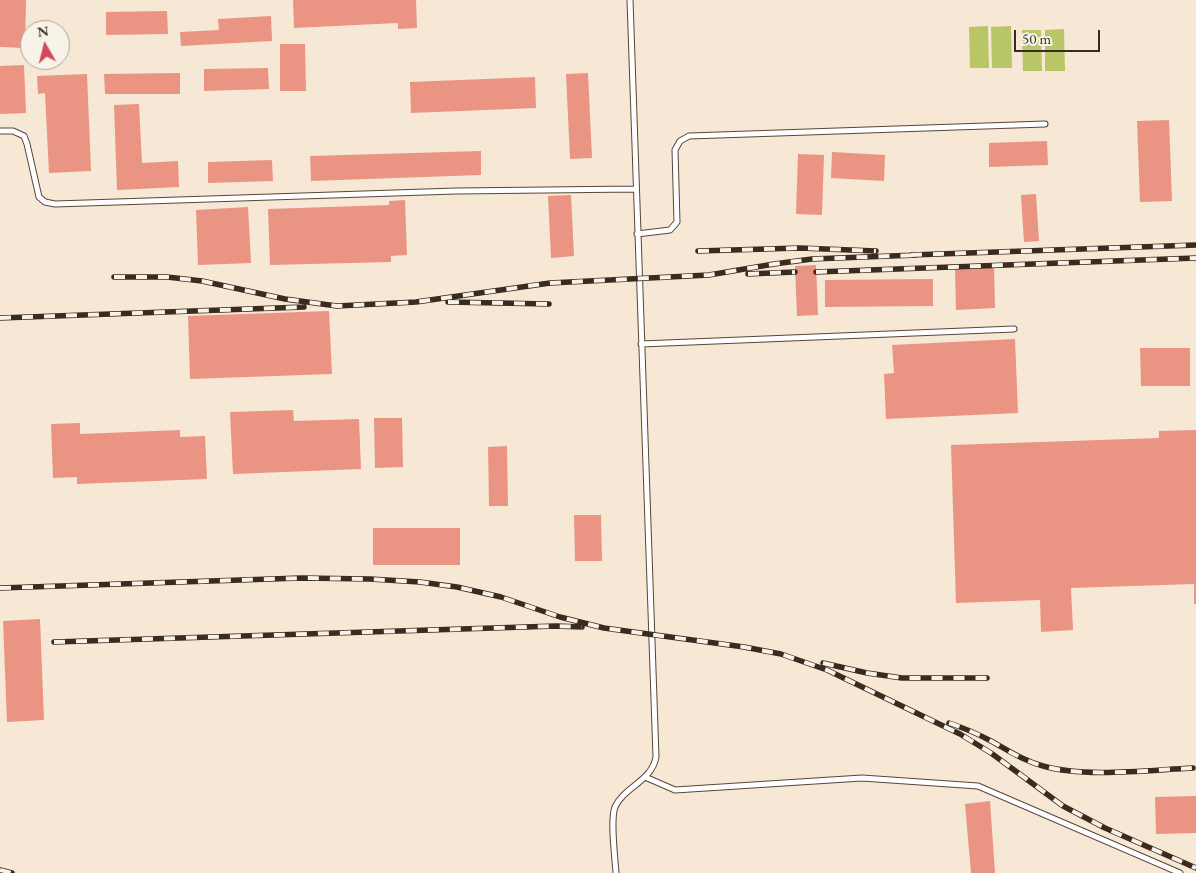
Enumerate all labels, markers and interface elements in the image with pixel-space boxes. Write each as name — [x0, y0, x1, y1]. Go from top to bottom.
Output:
north arrow — [20, 20, 70, 70]
scale bar — [1016, 20, 1102, 52]
text: N — [36, 21, 50, 41]
text: 50 m — [1022, 29, 1051, 48]

